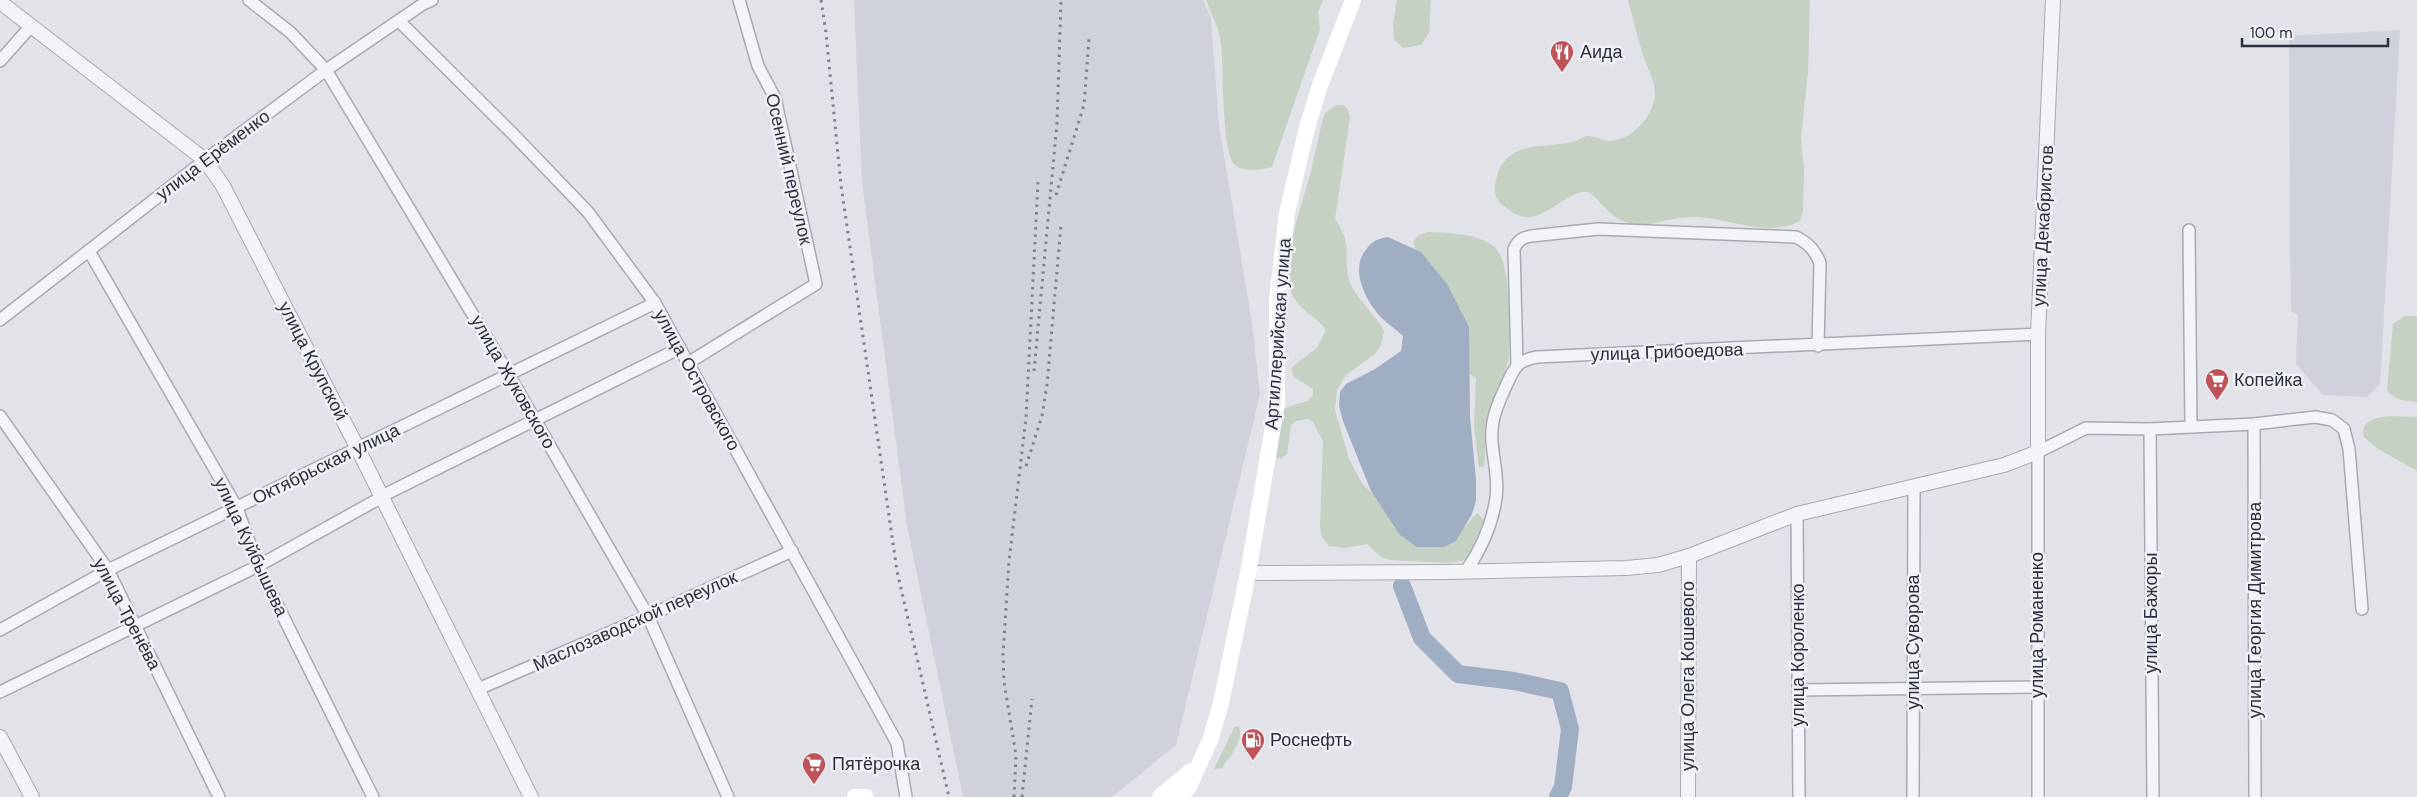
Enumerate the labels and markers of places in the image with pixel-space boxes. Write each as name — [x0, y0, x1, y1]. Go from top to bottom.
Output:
restaurant icon: Аида — [1549, 39, 1575, 73]
place label: Аида — [1580, 40, 1624, 64]
supermarket icon: Копейка — [2204, 367, 2230, 401]
place label: Копейка — [2234, 368, 2304, 392]
fuel station icon: Роснефть — [1240, 727, 1266, 761]
place label: Роснефть — [1270, 728, 1352, 752]
supermarket icon: Пятёрочка — [801, 751, 827, 785]
place label: Пятёрочка — [832, 752, 921, 776]

